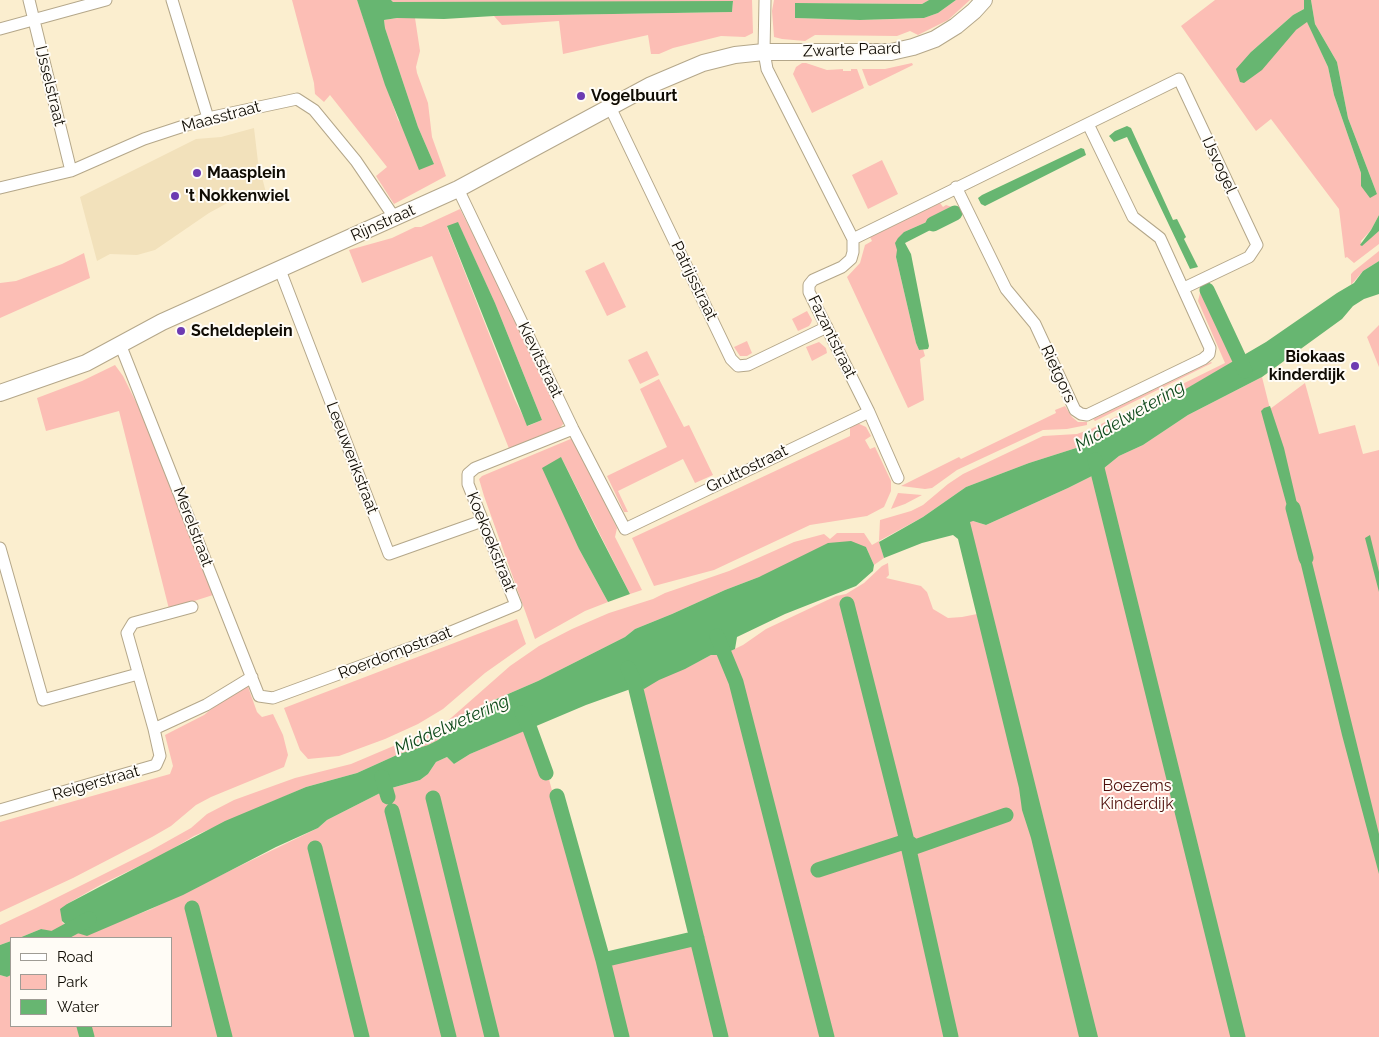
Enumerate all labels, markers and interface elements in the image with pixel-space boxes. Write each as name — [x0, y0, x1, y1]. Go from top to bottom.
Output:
street label: Zwarte Paard — [803, 39, 901, 61]
street label: IJsselstraat — [31, 44, 69, 128]
place label: Vogelbuurt — [591, 86, 677, 106]
marker: Vogelbuurt — [575, 90, 587, 102]
street label: Maasstraat — [180, 97, 262, 137]
street label: IJsvogel — [1198, 134, 1240, 196]
place label: Maasplein — [207, 163, 286, 183]
marker: Maasplein — [191, 167, 203, 179]
place label: 't Nokkenwiel — [185, 186, 289, 206]
marker: 't Nokkenwiel — [169, 190, 181, 202]
street label: Rijnstraat — [348, 200, 418, 246]
street label: Patrijsstraat — [667, 238, 721, 324]
street label: Fazantstraat — [804, 292, 860, 382]
street label: Kievitstraat — [513, 319, 567, 401]
place label: Scheldeplein — [191, 321, 293, 341]
marker: Scheldeplein — [175, 325, 187, 337]
street label: Rietgors — [1036, 342, 1080, 406]
place label: Biokaas kinderdijk — [1269, 347, 1345, 385]
marker: Biokaas kinderdijk — [1349, 360, 1361, 372]
water label: Middelwetering — [1071, 376, 1189, 456]
street label: Leeuwerikstraat — [322, 399, 382, 517]
street label: Gruttostraat — [703, 441, 791, 497]
street label: Merelstraat — [169, 484, 217, 570]
street label: Koekoekstraat — [462, 489, 520, 595]
street label: Roerdompstraat — [336, 623, 454, 683]
water label: Middelwetering — [391, 690, 513, 760]
street label: Reigerstraat — [50, 761, 142, 805]
park label: Boezems Kinderdijk — [1100, 776, 1174, 814]
legend — [10, 937, 172, 1027]
text: Road — [57, 948, 93, 966]
text: Park — [57, 973, 88, 991]
text: Water — [57, 998, 99, 1016]

